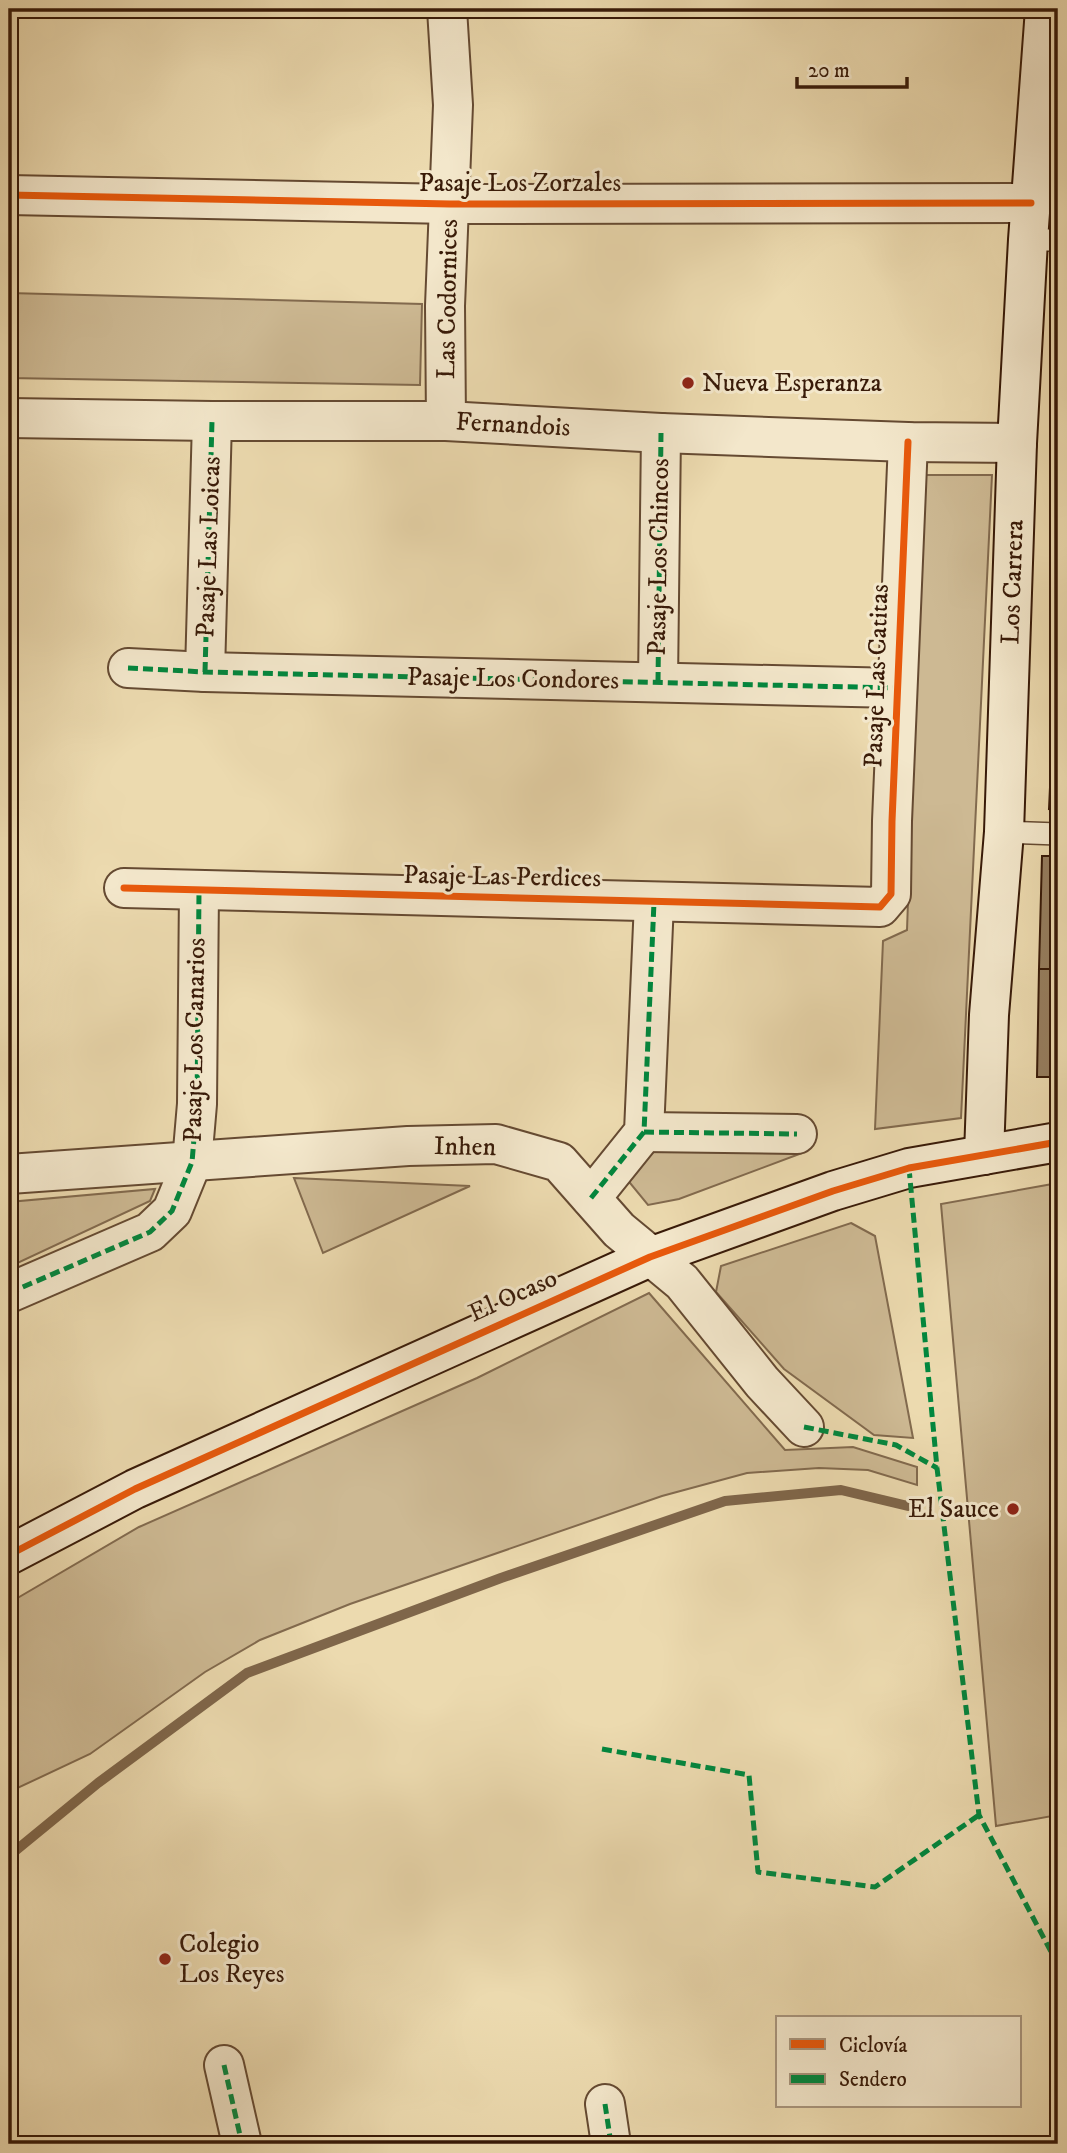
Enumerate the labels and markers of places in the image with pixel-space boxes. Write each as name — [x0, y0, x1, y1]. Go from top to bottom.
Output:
place label: Nueva Esperanza — [702, 367, 882, 400]
marker: Nueva Esperanza — [680, 375, 696, 391]
place label: El Sauce — [908, 1493, 999, 1526]
marker: El Sauce — [1005, 1501, 1021, 1517]
place label: Colegio Los Reyes — [179, 1928, 284, 1991]
marker: Colegio Los Reyes — [157, 1951, 173, 1967]

